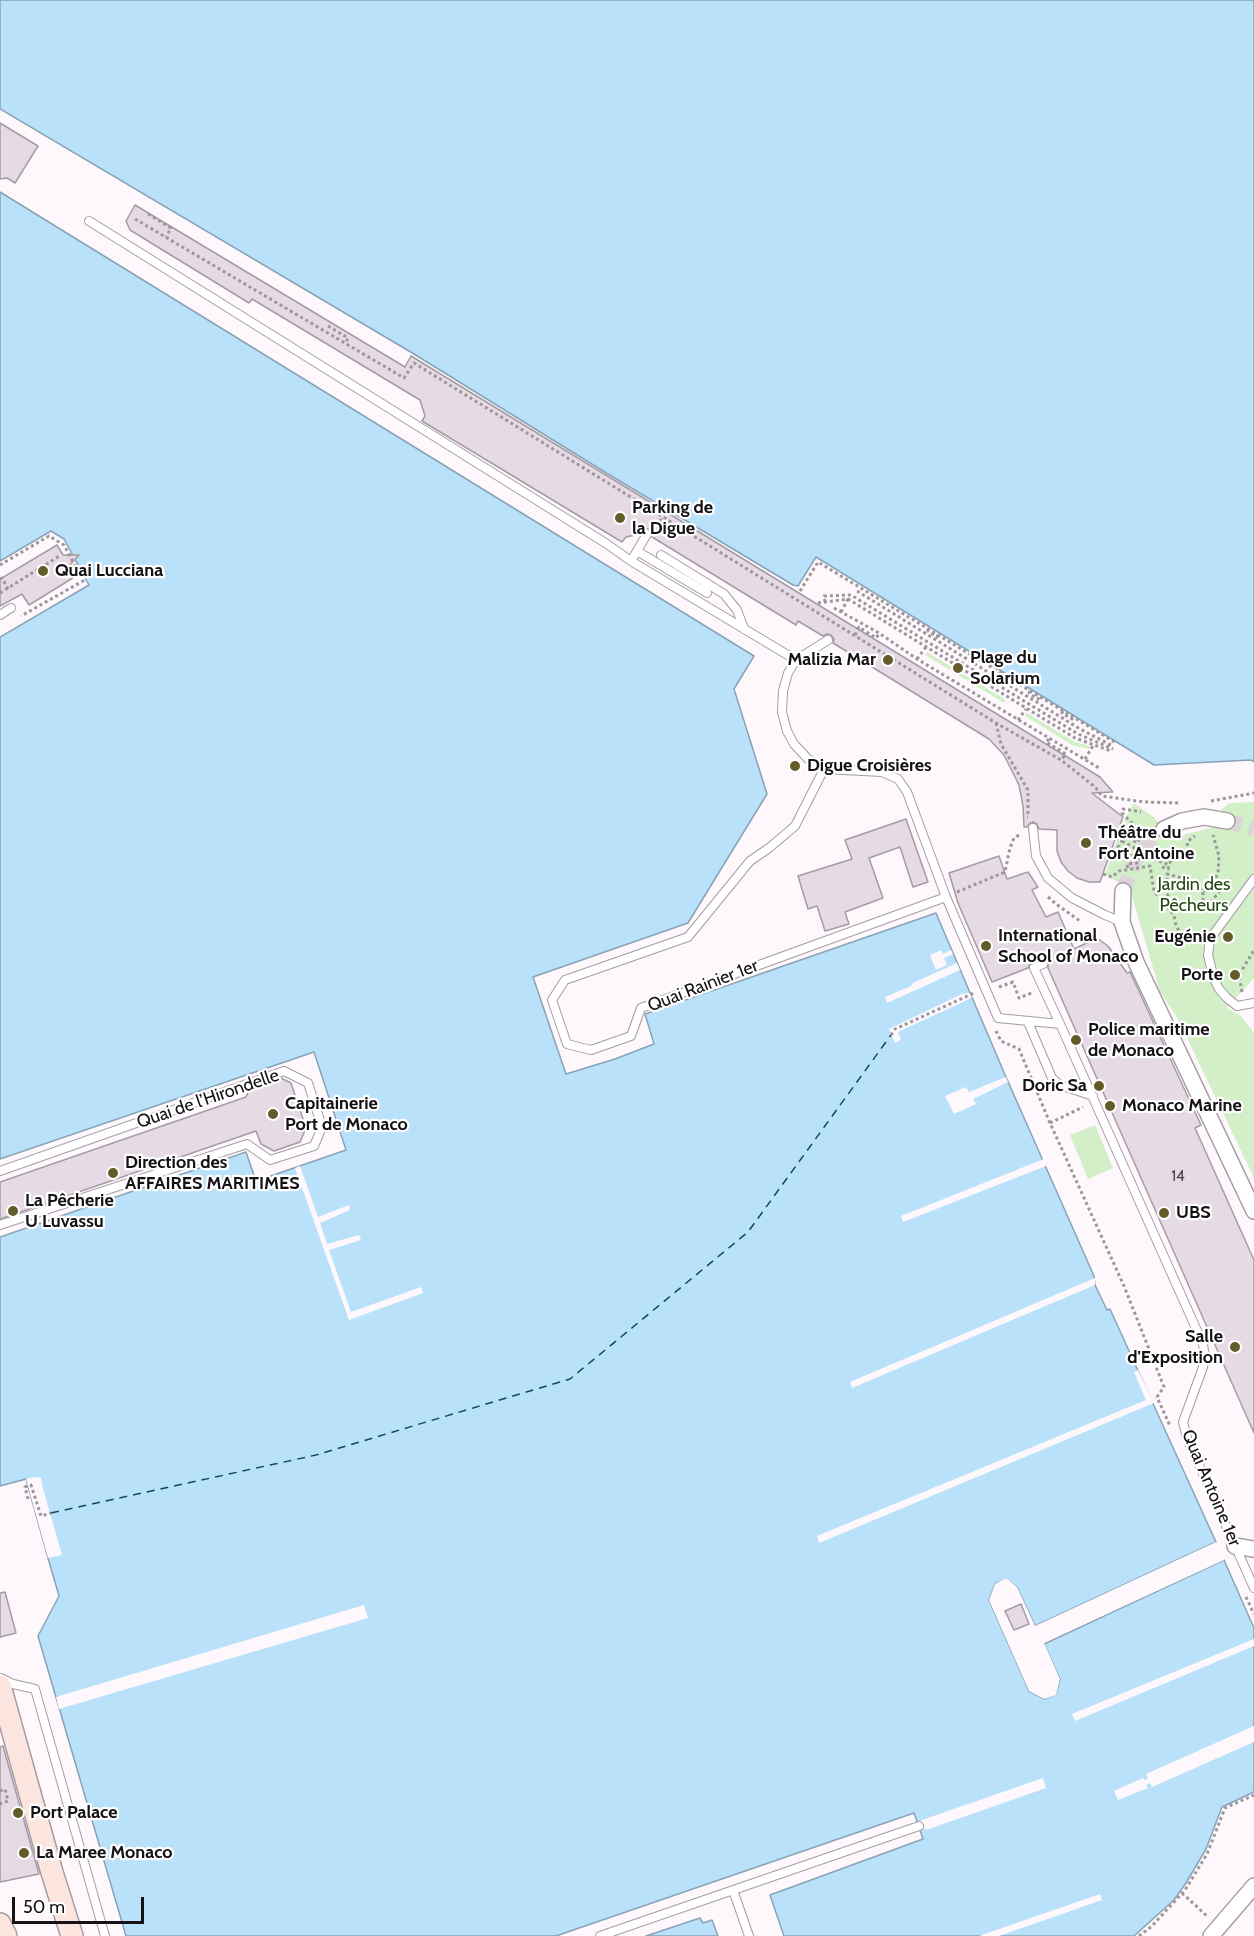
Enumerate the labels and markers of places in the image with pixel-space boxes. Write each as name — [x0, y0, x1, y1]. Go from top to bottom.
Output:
place label: Parking de la Digue — [632, 497, 713, 540]
marker: Parking de la Digue — [613, 511, 627, 525]
place label: Quai Lucciana — [55, 560, 163, 582]
marker: Quai Lucciana — [36, 564, 50, 578]
place label: Plage du Solarium — [970, 647, 1040, 690]
place label: Malizia Mar — [787, 649, 876, 671]
marker: Malizia Mar — [881, 653, 895, 667]
marker: Plage du Solarium — [951, 661, 965, 675]
place label: Digue Croisières — [807, 755, 932, 777]
marker: Digue Croisières — [788, 759, 802, 773]
place label: Théâtre du Fort Antoine — [1098, 822, 1194, 864]
marker: Théâtre du Fort Antoine — [1079, 836, 1093, 850]
place label: International School of Monaco — [998, 925, 1138, 968]
place label: Eugénie — [1154, 926, 1216, 948]
marker: Eugénie — [1221, 930, 1235, 944]
marker: International School of Monaco — [979, 939, 993, 953]
place label: Porte — [1181, 964, 1223, 986]
marker: Porte — [1228, 968, 1242, 982]
place label: Police maritime de Monaco — [1088, 1019, 1210, 1062]
marker: Police maritime de Monaco — [1069, 1033, 1083, 1047]
place label: Doric Sa — [1022, 1075, 1087, 1097]
marker: Doric Sa — [1092, 1079, 1106, 1093]
place label: Capitainerie Port de Monaco — [285, 1093, 408, 1136]
place label: Monaco Marine — [1122, 1095, 1242, 1117]
marker: Monaco Marine — [1103, 1099, 1117, 1113]
marker: Capitainerie Port de Monaco — [266, 1107, 280, 1121]
place label: Direction des AFFAIRES MARITIMES — [125, 1152, 300, 1194]
marker: Direction des AFFAIRES MARITIMES — [106, 1166, 120, 1180]
place label: La Pêcherie U Luvassu — [25, 1190, 114, 1232]
place label: UBS — [1176, 1202, 1211, 1224]
marker: La Pêcherie U Luvassu — [6, 1204, 20, 1218]
marker: UBS — [1157, 1206, 1171, 1220]
place label: Salle d'Exposition — [1127, 1326, 1223, 1368]
marker: Salle d'Exposition — [1228, 1340, 1242, 1354]
place label: Port Palace — [30, 1802, 117, 1824]
marker: Port Palace — [11, 1806, 25, 1820]
place label: La Maree Monaco — [36, 1842, 173, 1864]
marker: La Maree Monaco — [17, 1846, 31, 1860]

